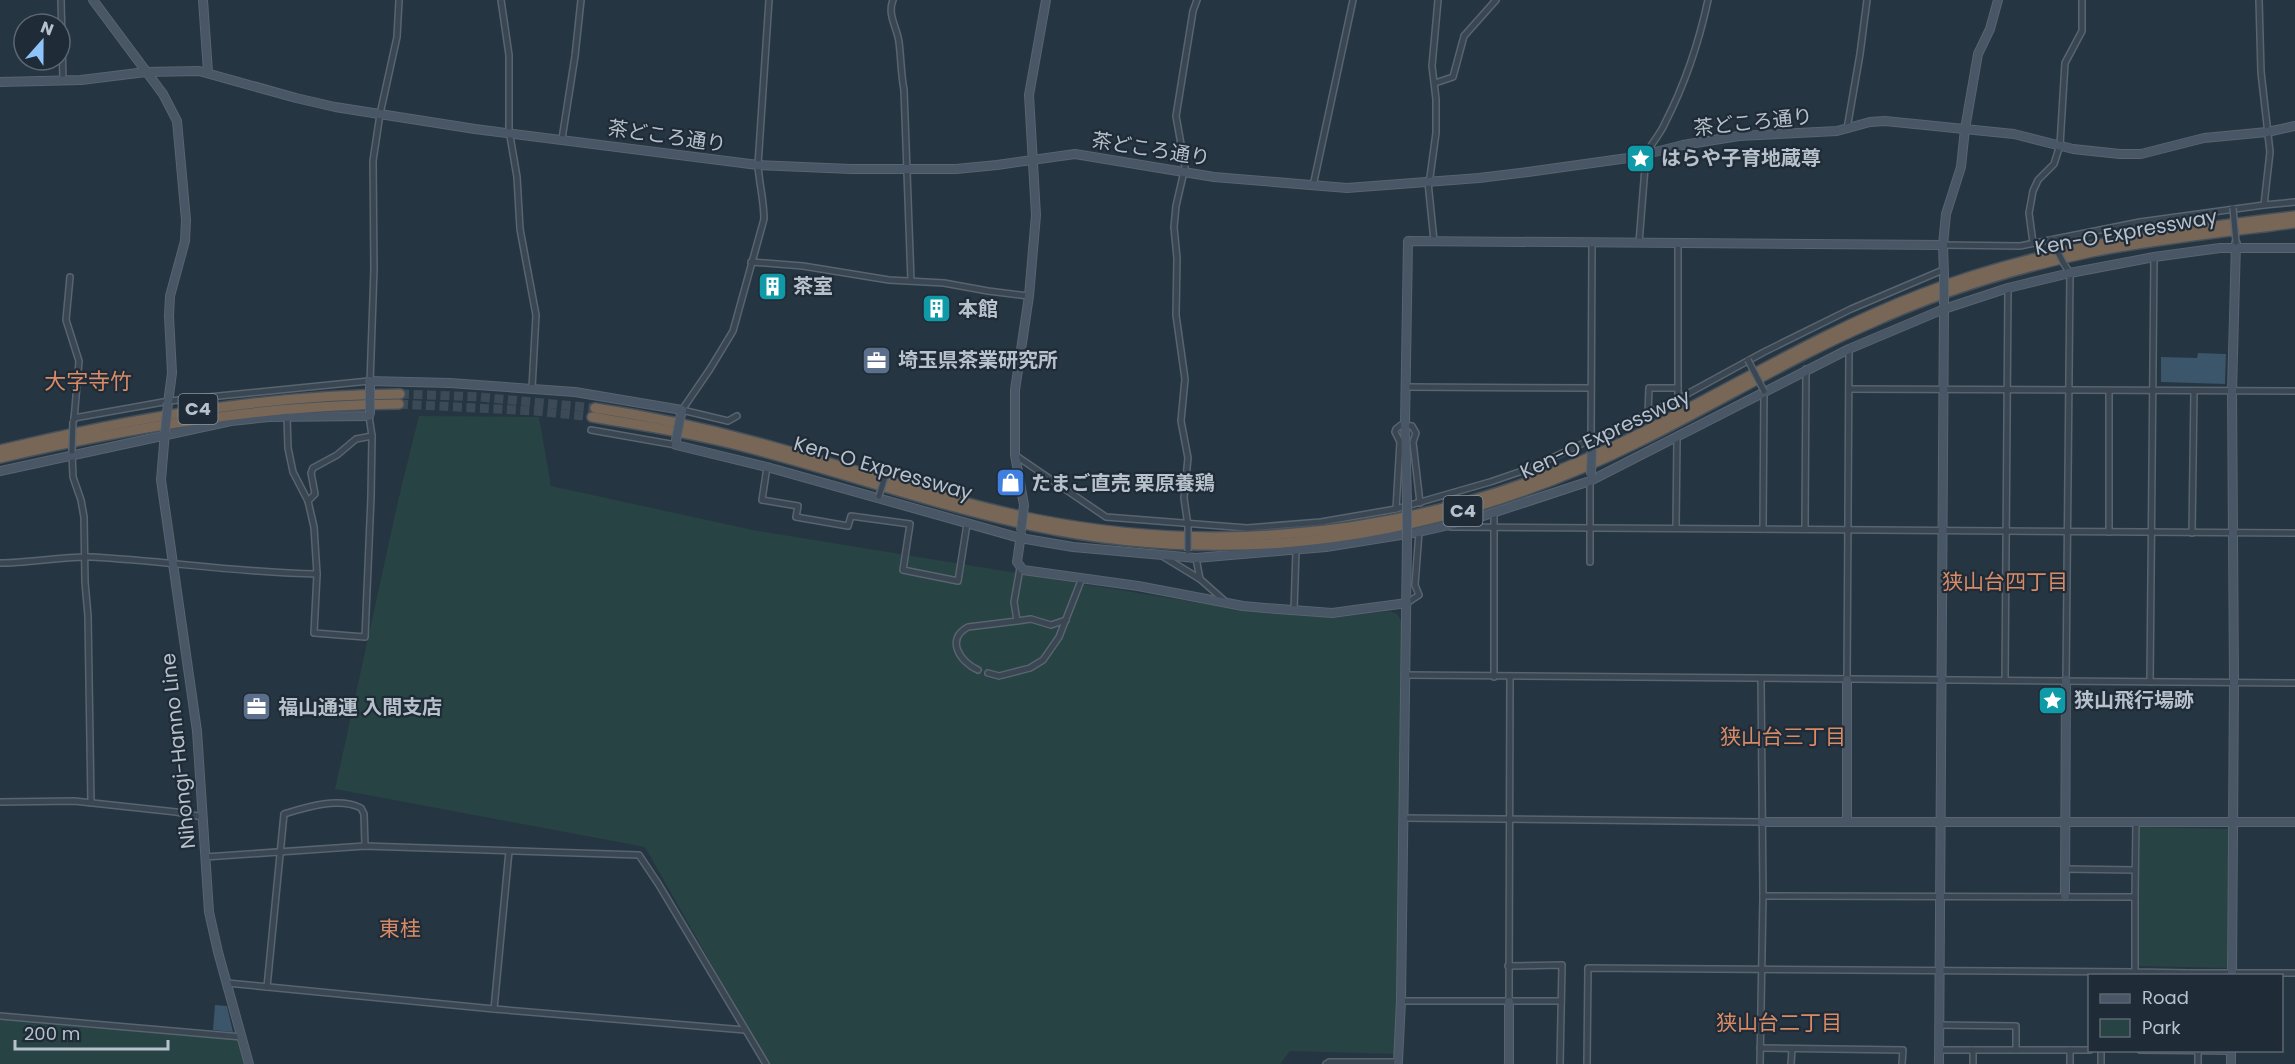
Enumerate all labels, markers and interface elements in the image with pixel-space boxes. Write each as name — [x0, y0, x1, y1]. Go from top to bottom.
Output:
north arrow — [12, 12, 72, 72]
text: N — [37, 16, 57, 41]
street label: 茶どころ通り — [1692, 102, 1814, 142]
street label: 茶どころ通り — [606, 114, 728, 158]
street label: 茶どころ通り — [1090, 126, 1212, 172]
place icon: はらや子育地蔵尊 — [1624, 142, 1656, 174]
place label: はらや子育地蔵尊 — [1661, 144, 1821, 172]
street label: Ken-O Expressway — [2033, 202, 2219, 262]
building icon: 茶室 — [756, 270, 788, 302]
place label: 茶室 — [793, 272, 833, 300]
building icon: 本館 — [921, 293, 953, 325]
place label: 本館 — [958, 295, 998, 323]
office icon: 埼玉県茶業研究所 — [861, 344, 893, 376]
place label: 埼玉県茶業研究所 — [898, 346, 1058, 374]
district label: 大字寺竹 — [44, 366, 132, 397]
street label: Ken-O Expressway — [1515, 382, 1695, 486]
road number: C4 — [178, 394, 218, 424]
street label: Ken-O Expressway — [790, 429, 976, 507]
shop icon: たまご直売 栗原養鶏 — [994, 467, 1026, 499]
place label: たまご直売 栗原養鶏 — [1031, 469, 1215, 497]
road number: C4 — [1444, 496, 1482, 526]
district label: 狭山台四丁目 — [1942, 567, 2068, 596]
street label: Nihongi-Hanno Line — [154, 652, 202, 850]
place icon: 狭山飛行場跡 — [2037, 684, 2069, 716]
place label: 狭山飛行場跡 — [2074, 686, 2194, 714]
office icon: 福山通運 入間支店 — [241, 691, 273, 723]
place label: 福山通運 入間支店 — [278, 693, 442, 721]
district label: 狭山台三丁目 — [1720, 722, 1846, 751]
district label: 東桂 — [379, 914, 421, 943]
legend — [2088, 974, 2283, 1052]
text: Road — [2142, 985, 2189, 1010]
district label: 狭山台二丁目 — [1716, 1008, 1842, 1037]
scale bar — [15, 1013, 168, 1051]
text: Park — [2142, 1015, 2181, 1040]
text: 200 m — [24, 1021, 80, 1046]

